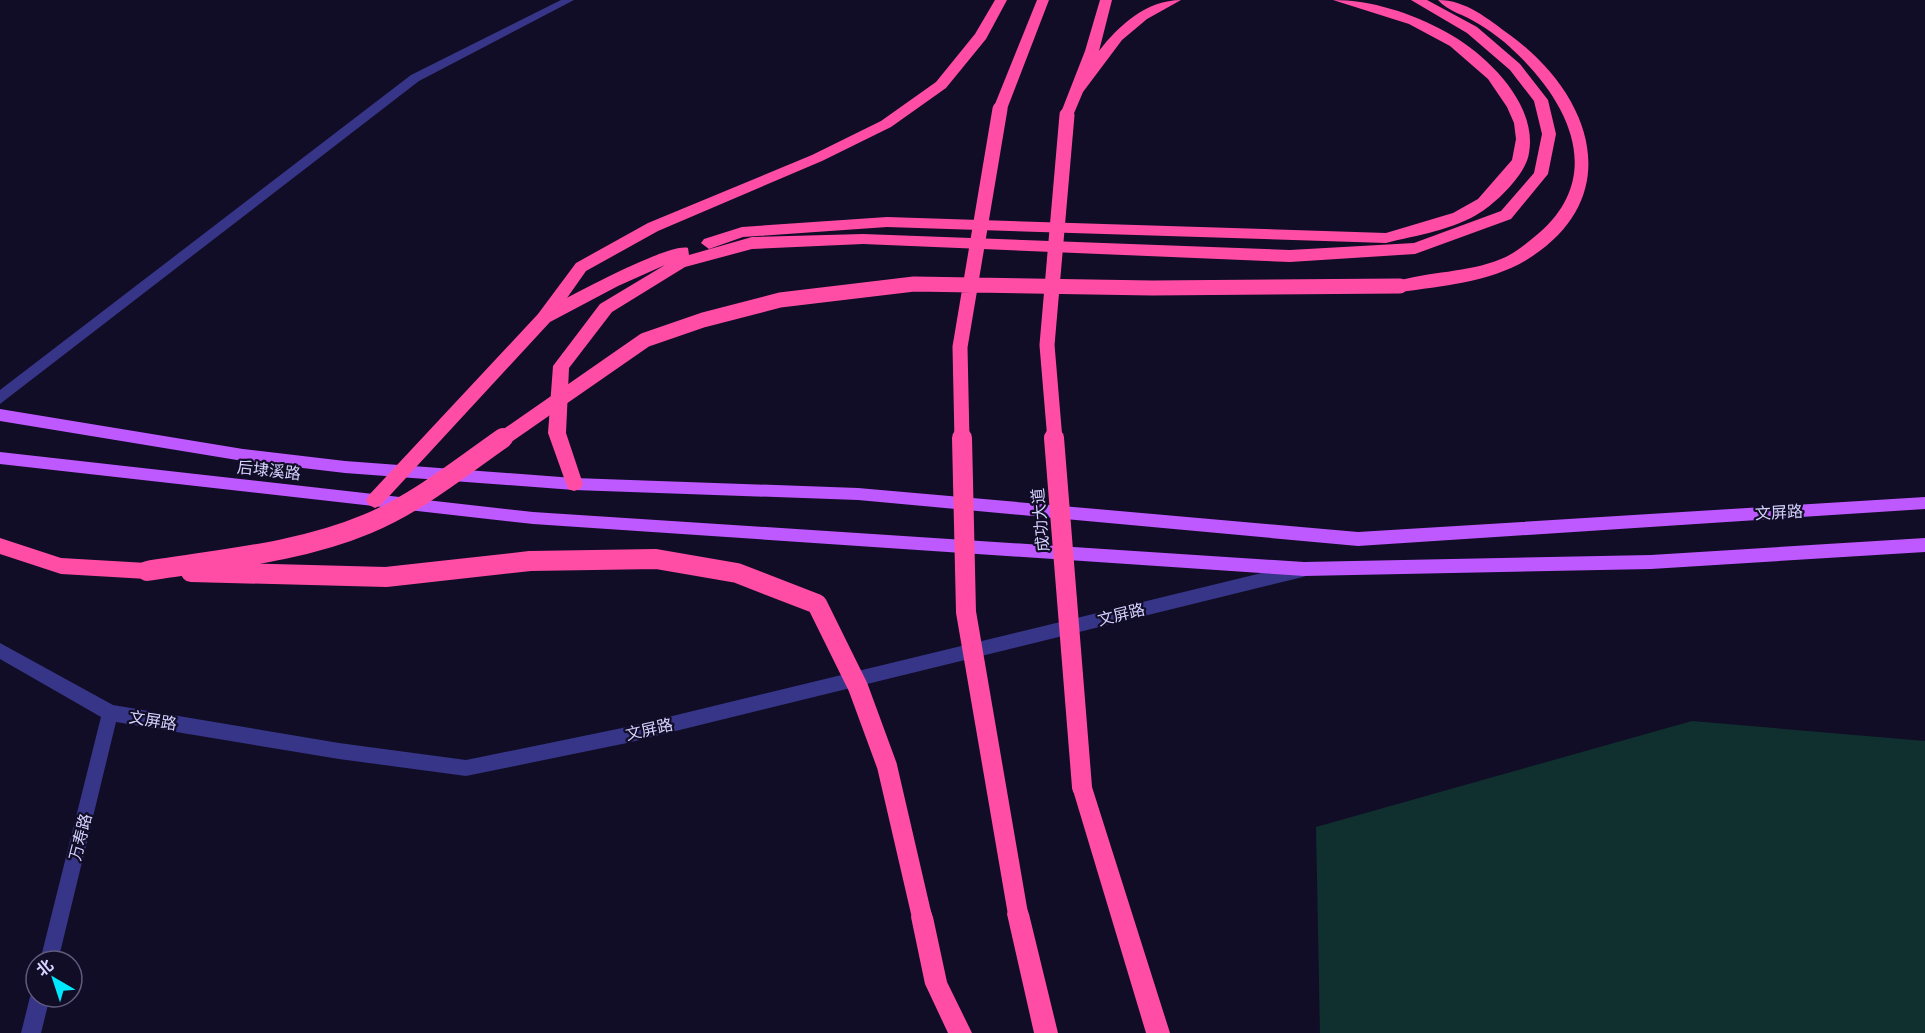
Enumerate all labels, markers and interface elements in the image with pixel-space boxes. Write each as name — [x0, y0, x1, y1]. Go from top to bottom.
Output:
street label: 后埭溪路 — [236, 459, 302, 482]
street label: 成功大道 — [1029, 487, 1052, 553]
street label: 文屏路 — [1755, 503, 1803, 522]
street label: 文屏路 — [1096, 600, 1146, 629]
street label: 文屏路 — [128, 708, 178, 733]
street label: 文屏路 — [624, 716, 674, 743]
street label: 万寿路 — [66, 812, 95, 862]
north arrow — [24, 949, 84, 1009]
text: 北 — [33, 956, 56, 979]

